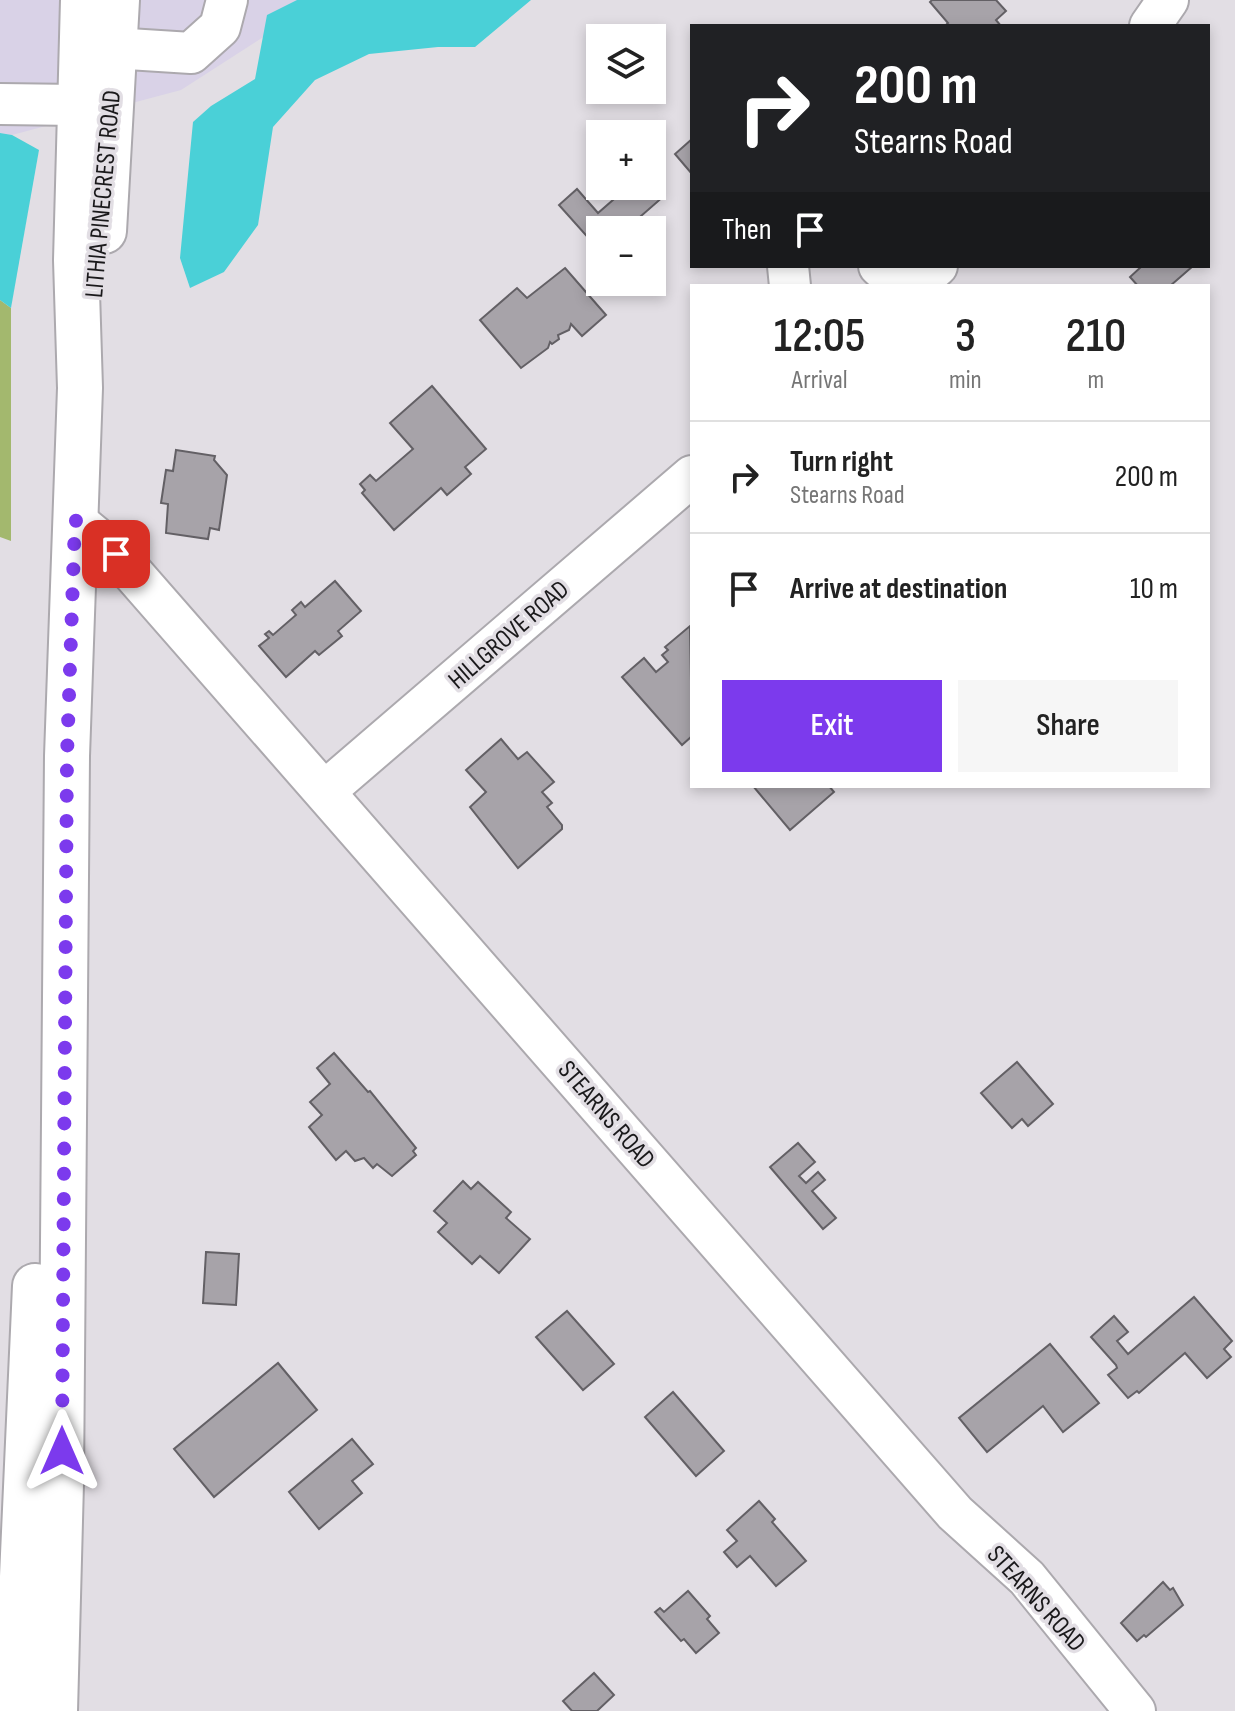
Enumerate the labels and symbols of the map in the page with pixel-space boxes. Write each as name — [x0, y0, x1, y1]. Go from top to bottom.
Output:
street label: LITHIA PINECREST ROAD — [79, 89, 128, 299]
pin — [82, 520, 150, 588]
street label: HILLGROVE ROAD — [442, 574, 576, 696]
street label: STEARNS ROAD — [551, 1055, 661, 1175]
position arrow — [20, 1409, 104, 1493]
street label: STEARNS ROAD — [980, 1540, 1092, 1658]

